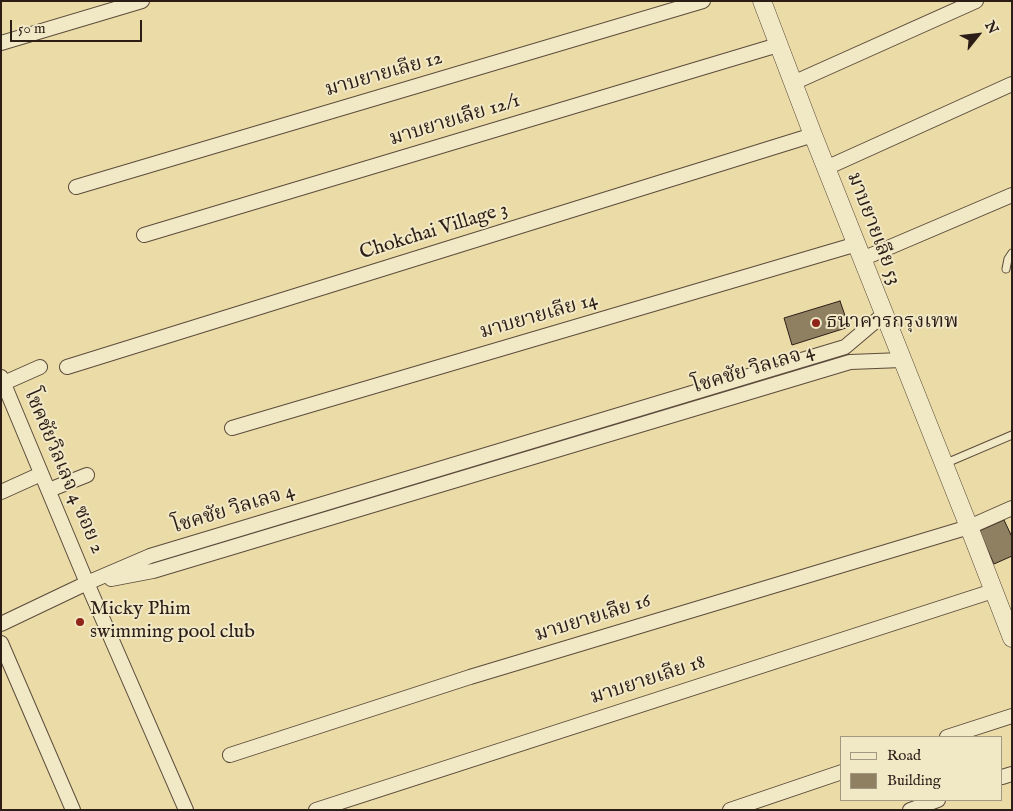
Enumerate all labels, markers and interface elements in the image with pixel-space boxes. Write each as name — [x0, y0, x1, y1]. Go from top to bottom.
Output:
scale bar — [12, 10, 145, 42]
north arrow — [953, 10, 1003, 60]
text: N — [980, 18, 1002, 37]
text: 50 m — [18, 19, 46, 38]
street label: มาบยายเลีย 12 — [323, 47, 445, 103]
street label: มาบยายเลีย 12/1 — [387, 90, 523, 152]
street label: มาบยายเลีย 53 — [840, 169, 906, 289]
street label: Chokchai Village 3 — [357, 198, 511, 266]
street label: มาบยายเลีย 14 — [477, 289, 601, 345]
place label: ธนาคารกรุงเทพ — [826, 311, 959, 335]
marker: ธนาคารกรุงเทพ — [810, 317, 822, 329]
street label: โชคชัย วิลเลจ 4 — [690, 340, 818, 400]
street label: โชคชัยวิลเลจ 4 ซอย 2 — [18, 386, 108, 558]
street label: โชคชัย วิลเลจ 4 — [170, 480, 298, 540]
street label: มาบยายเลีย 16 — [532, 590, 654, 648]
place label: Micky Phim swimming pool club — [90, 598, 255, 645]
marker: Micky Phim swimming pool club — [74, 616, 86, 628]
street label: มาบยายเลีย 18 — [587, 651, 709, 711]
legend — [840, 736, 1003, 801]
text: Road — [887, 746, 921, 765]
text: Building — [887, 771, 941, 790]

